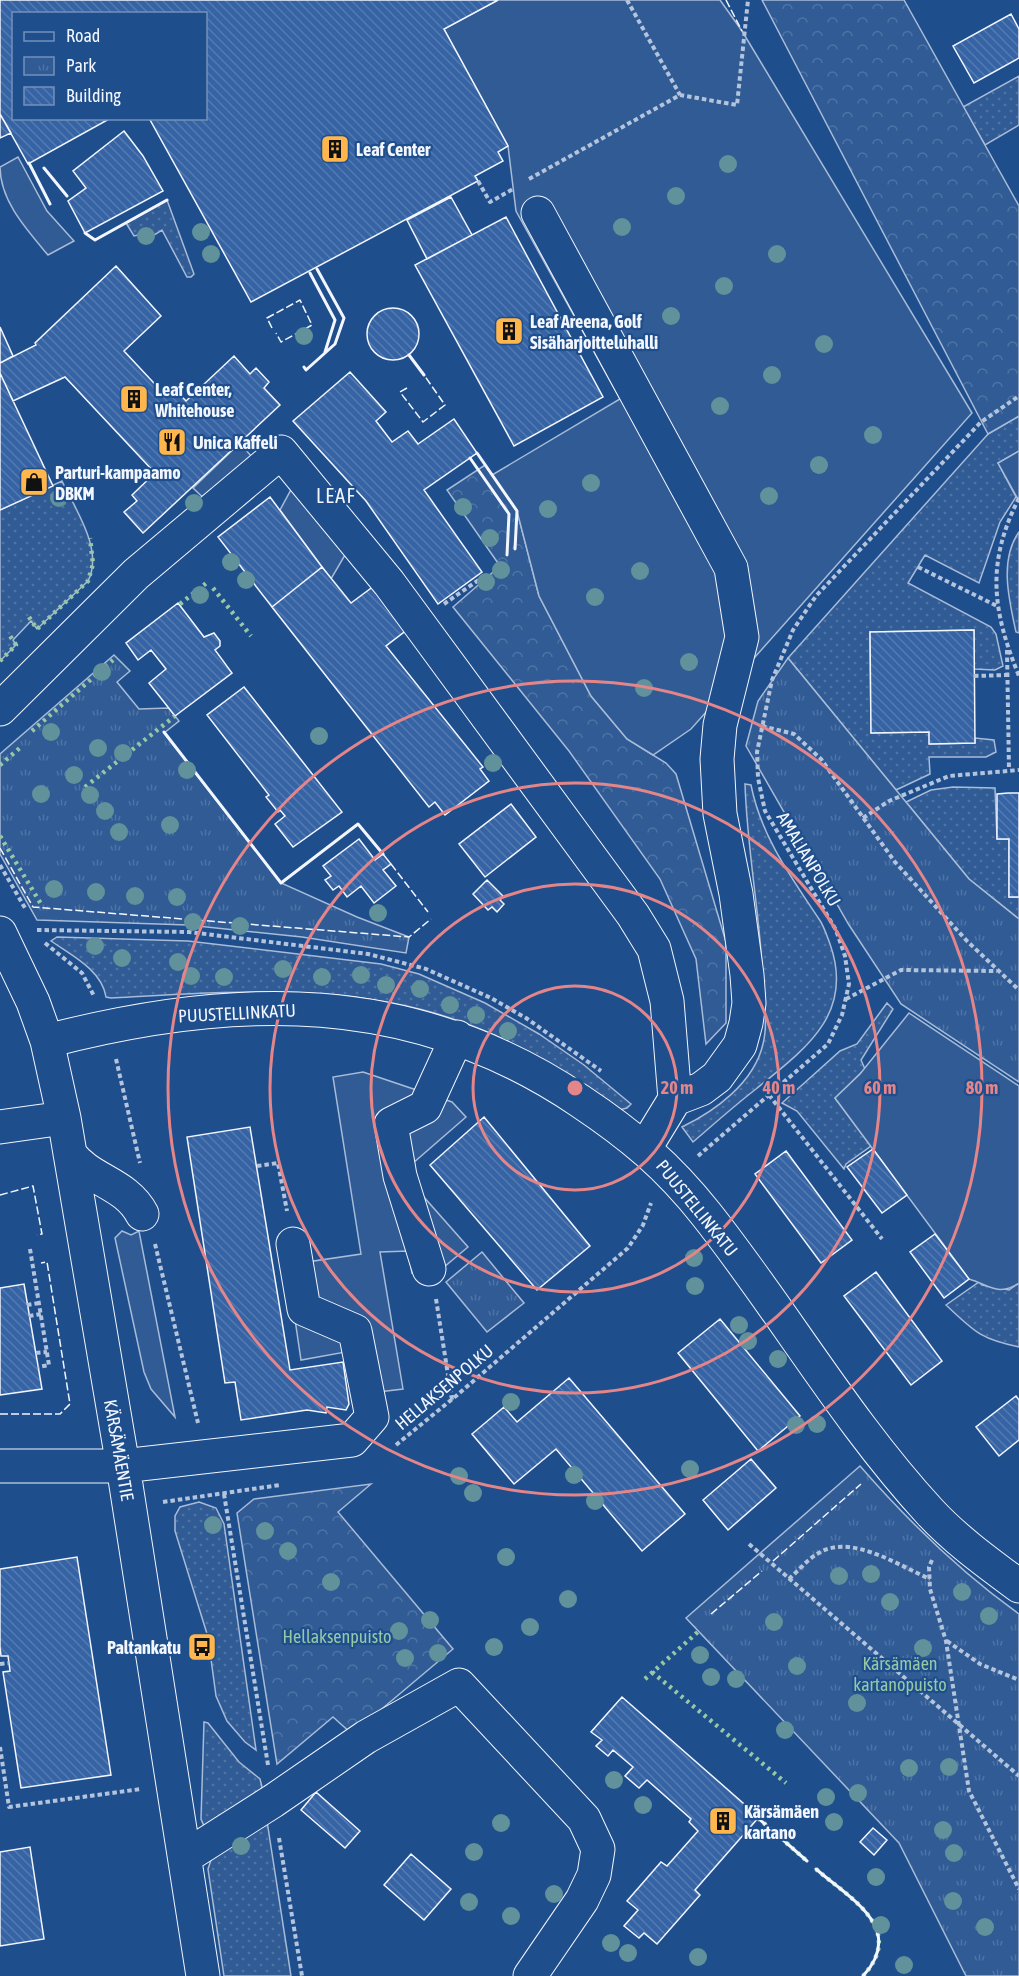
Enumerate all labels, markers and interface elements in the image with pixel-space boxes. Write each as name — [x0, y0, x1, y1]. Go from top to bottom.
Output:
legend — [12, 12, 207, 120]
text: Road — [66, 25, 100, 46]
text: Park — [66, 55, 96, 76]
text: Building — [66, 85, 121, 106]
building icon: Leaf Center — [319, 133, 351, 165]
place label: Leaf Center — [356, 139, 431, 160]
place label: Leaf Areena, Golf Sisäharjoitteluhalli — [530, 311, 658, 353]
building icon: Leaf Areena, Golf Sisäharjoitteluhalli — [493, 315, 525, 347]
place label: Leaf Center, Whitehouse — [154, 379, 235, 421]
building icon: Leaf Center, Whitehouse — [118, 383, 150, 415]
restaurant icon: Unica Kaffeli — [156, 426, 188, 458]
place label: Unica Kaffeli — [193, 432, 278, 453]
place label: Parturi-kampaamo DBKM — [55, 462, 181, 504]
shop icon: Parturi-kampaamo DBKM — [18, 466, 50, 498]
district label: LEAF — [316, 484, 356, 507]
street label: AMALIANPOLKU — [773, 808, 845, 910]
street label: PUUSTELLINKATU — [178, 999, 296, 1027]
text: 20 m — [661, 1077, 693, 1098]
text: 40 m — [762, 1077, 795, 1098]
text: 60 m — [864, 1077, 896, 1098]
text: 80 m — [966, 1077, 998, 1098]
centre of rings — [565, 1078, 585, 1098]
street label: PUUSTELLINKATU — [652, 1156, 742, 1260]
street label: HELLAKSENPOLKU — [391, 1340, 497, 1434]
street label: KÄRSÄMÄENTIE — [100, 1398, 138, 1503]
park label: Hellaksenpuisto — [283, 1626, 391, 1647]
bus stop icon: Paltankatu — [186, 1631, 218, 1663]
place label: Paltankatu — [107, 1637, 181, 1658]
park label: Kärsämäen kartanopuisto — [853, 1653, 947, 1695]
place label: Kärsämäen kartano — [744, 1801, 819, 1843]
building icon: Kärsämäen kartano — [707, 1805, 739, 1837]

